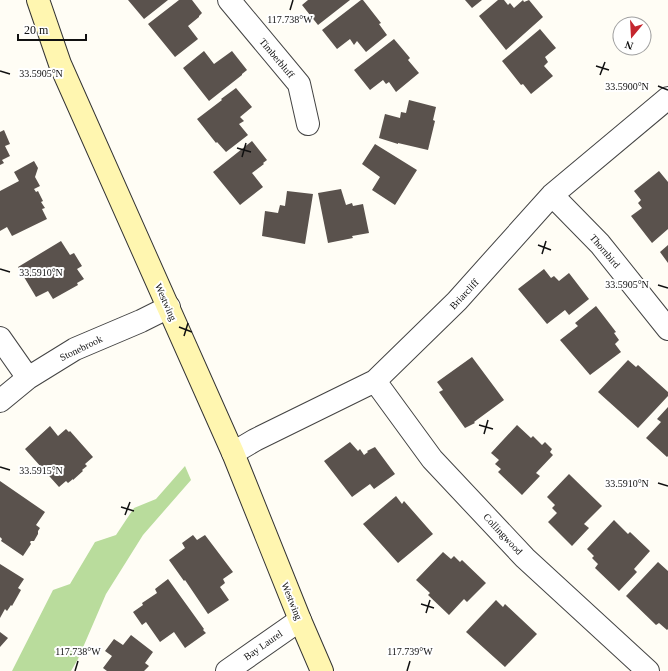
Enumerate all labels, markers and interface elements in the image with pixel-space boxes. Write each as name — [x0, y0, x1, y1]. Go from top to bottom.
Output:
text: 117.738°W — [267, 14, 313, 25]
scale bar — [18, 16, 86, 42]
north arrow — [612, 16, 652, 56]
text: 20 m — [24, 23, 49, 37]
street label: Timberbluff — [257, 36, 297, 81]
text: N — [623, 39, 635, 52]
text: 33.5905°N — [19, 68, 63, 79]
text: 33.5900°N — [605, 81, 649, 92]
street label: Thornbird — [588, 232, 622, 270]
text: 33.5910°N — [19, 267, 63, 278]
street label: Briarcliff — [447, 276, 481, 311]
text: 33.5905°N — [605, 279, 649, 290]
street label: Westwing — [153, 282, 179, 322]
street label: Stonebrook — [58, 333, 104, 363]
text: 33.5915°N — [19, 465, 63, 476]
text: 33.5910°N — [605, 478, 649, 489]
street label: Collingwood — [481, 511, 525, 557]
street label: Westwing — [279, 581, 305, 621]
street label: Bay Laurel — [242, 628, 285, 662]
text: 117.738°W — [55, 646, 101, 657]
text: 117.739°W — [387, 646, 433, 657]

